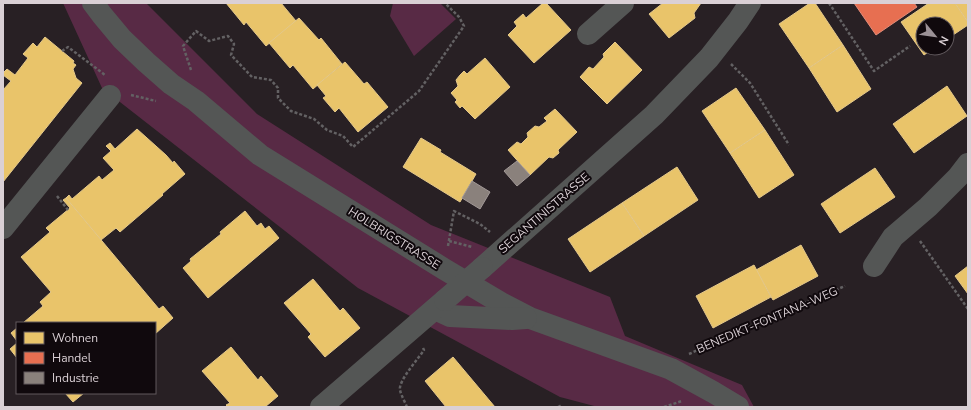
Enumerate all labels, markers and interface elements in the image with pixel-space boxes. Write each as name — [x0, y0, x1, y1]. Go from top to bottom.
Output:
north arrow — [915, 16, 955, 56]
text: N — [935, 33, 952, 48]
street label: SEGANTINISTRASSE — [495, 169, 593, 257]
street label: HOLBRIGSTRASSE — [345, 203, 443, 273]
street label: BENEDIKT-FONTANA-WEG — [694, 283, 840, 357]
legend — [16, 322, 156, 394]
text: Wohnen — [52, 330, 98, 346]
text: Handel — [52, 350, 92, 366]
text: Industrie — [52, 370, 99, 386]

